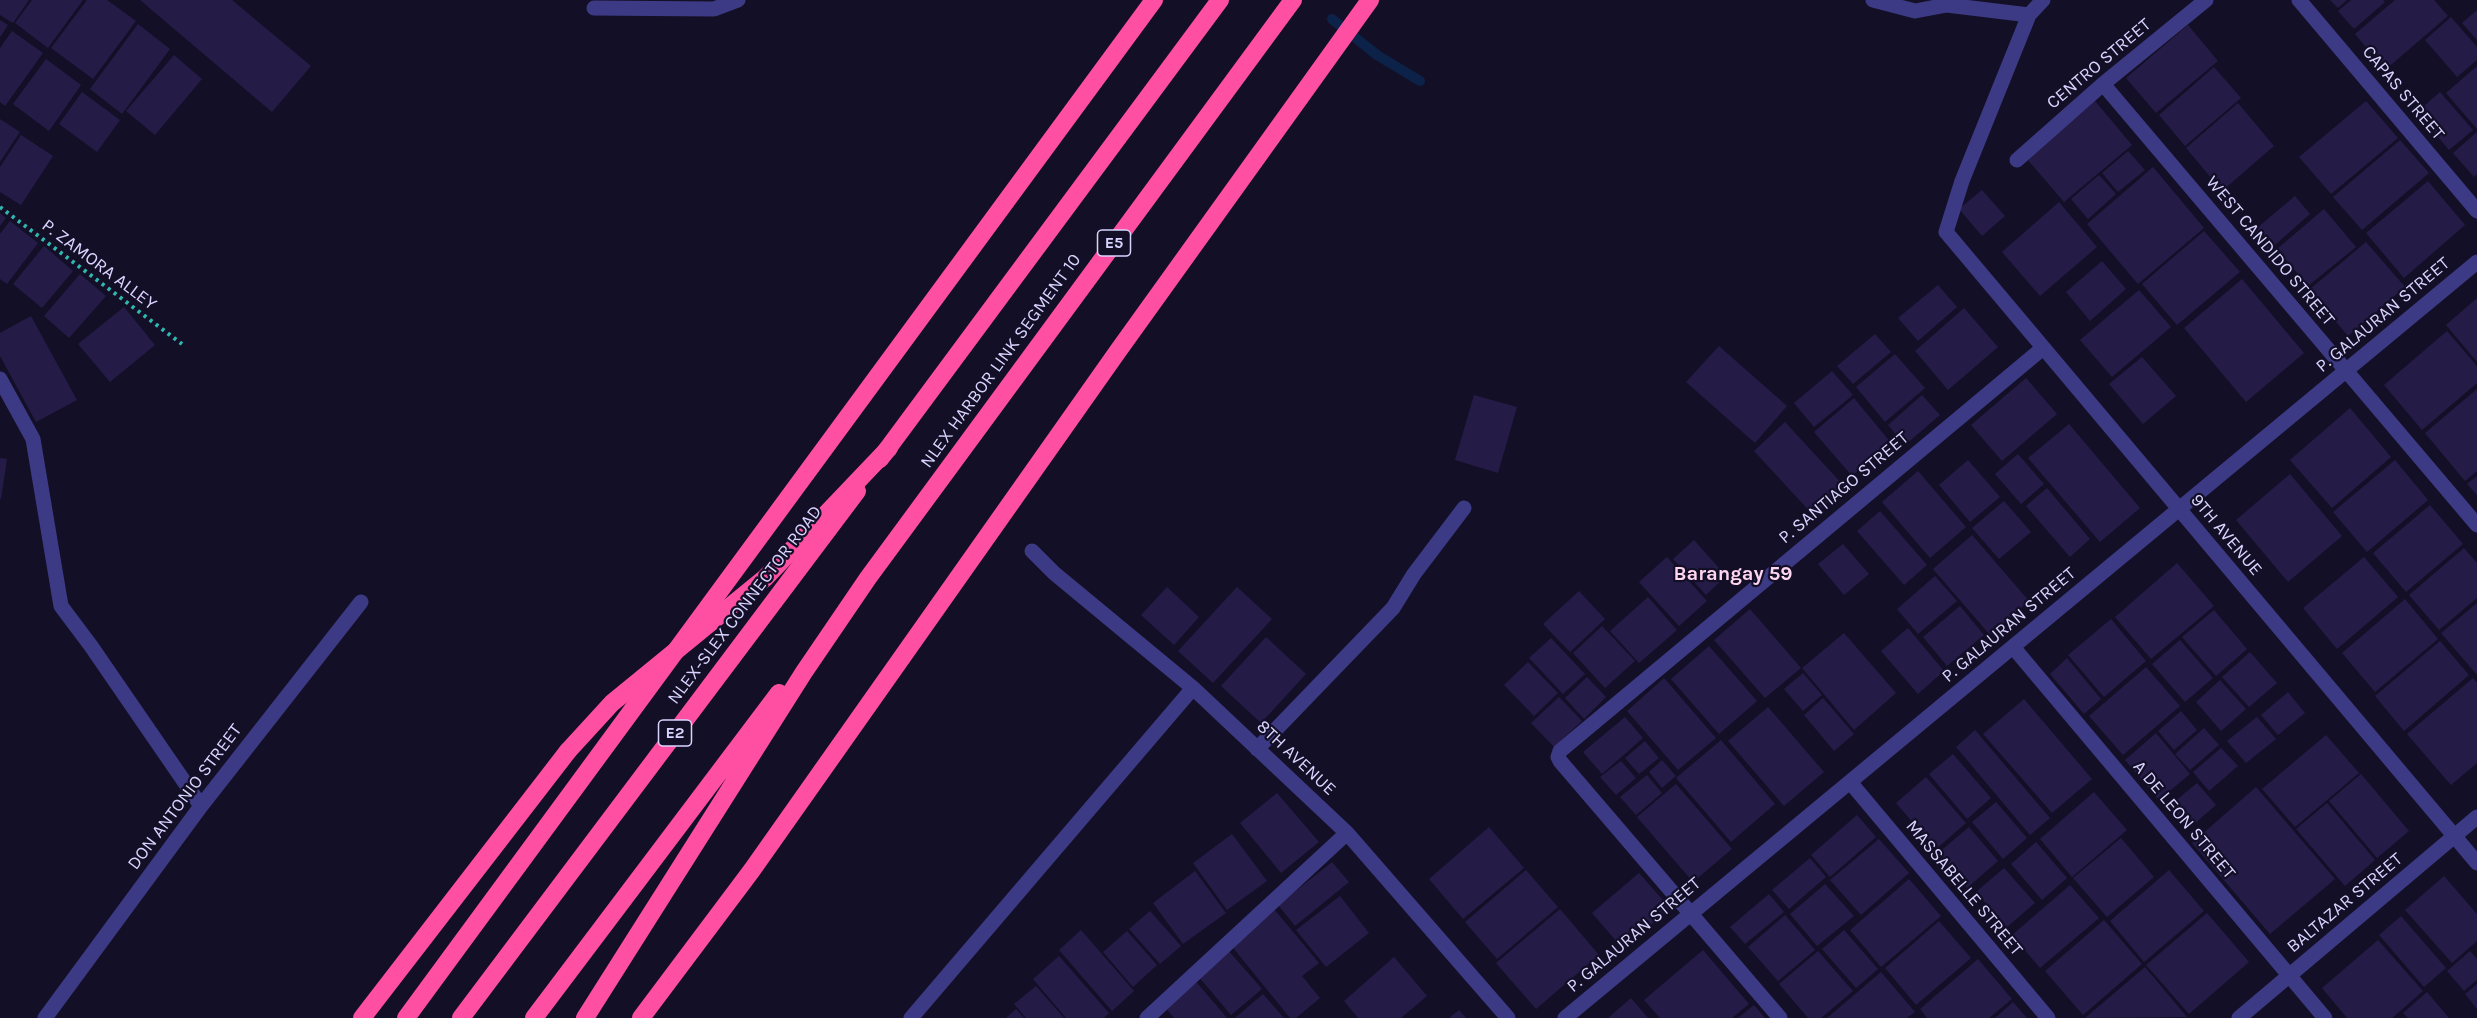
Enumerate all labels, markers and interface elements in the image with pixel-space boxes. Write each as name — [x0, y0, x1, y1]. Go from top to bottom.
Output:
street label: CENTRO STREET — [2042, 14, 2156, 114]
street label: CAPAS STREET — [2357, 42, 2449, 144]
street label: WEST CANDIDO STREET — [2201, 172, 2339, 330]
street label: P. ZAMORA ALLEY — [37, 215, 161, 315]
road number: E5 — [1098, 230, 1130, 256]
street label: NLEX HARBOR LINK SEGMENT 10 — [916, 250, 1086, 472]
street label: P. GALAURAN STREET — [2312, 253, 2454, 377]
street label: P. SANTIAGO STREET — [1775, 427, 1913, 549]
street label: 9TH AVENUE — [2186, 490, 2266, 580]
street label: NLEX-SLEX CONNECTOR ROAD — [663, 501, 827, 709]
district label: Barangay 59 — [1674, 562, 1792, 586]
street label: P. GALAURAN STREET — [1938, 563, 2080, 687]
street label: 8TH AVENUE — [1252, 716, 1340, 800]
street label: DON ANTONIO STREET — [123, 720, 247, 874]
road number: E2 — [658, 720, 692, 746]
street label: A DE LEON STREET — [2128, 756, 2240, 884]
street label: MASSABELLE STREET — [1901, 816, 2027, 960]
street label: BALTAZAR STREET — [2283, 848, 2407, 958]
street label: P. GALAURAN STREET — [1563, 873, 1705, 997]

